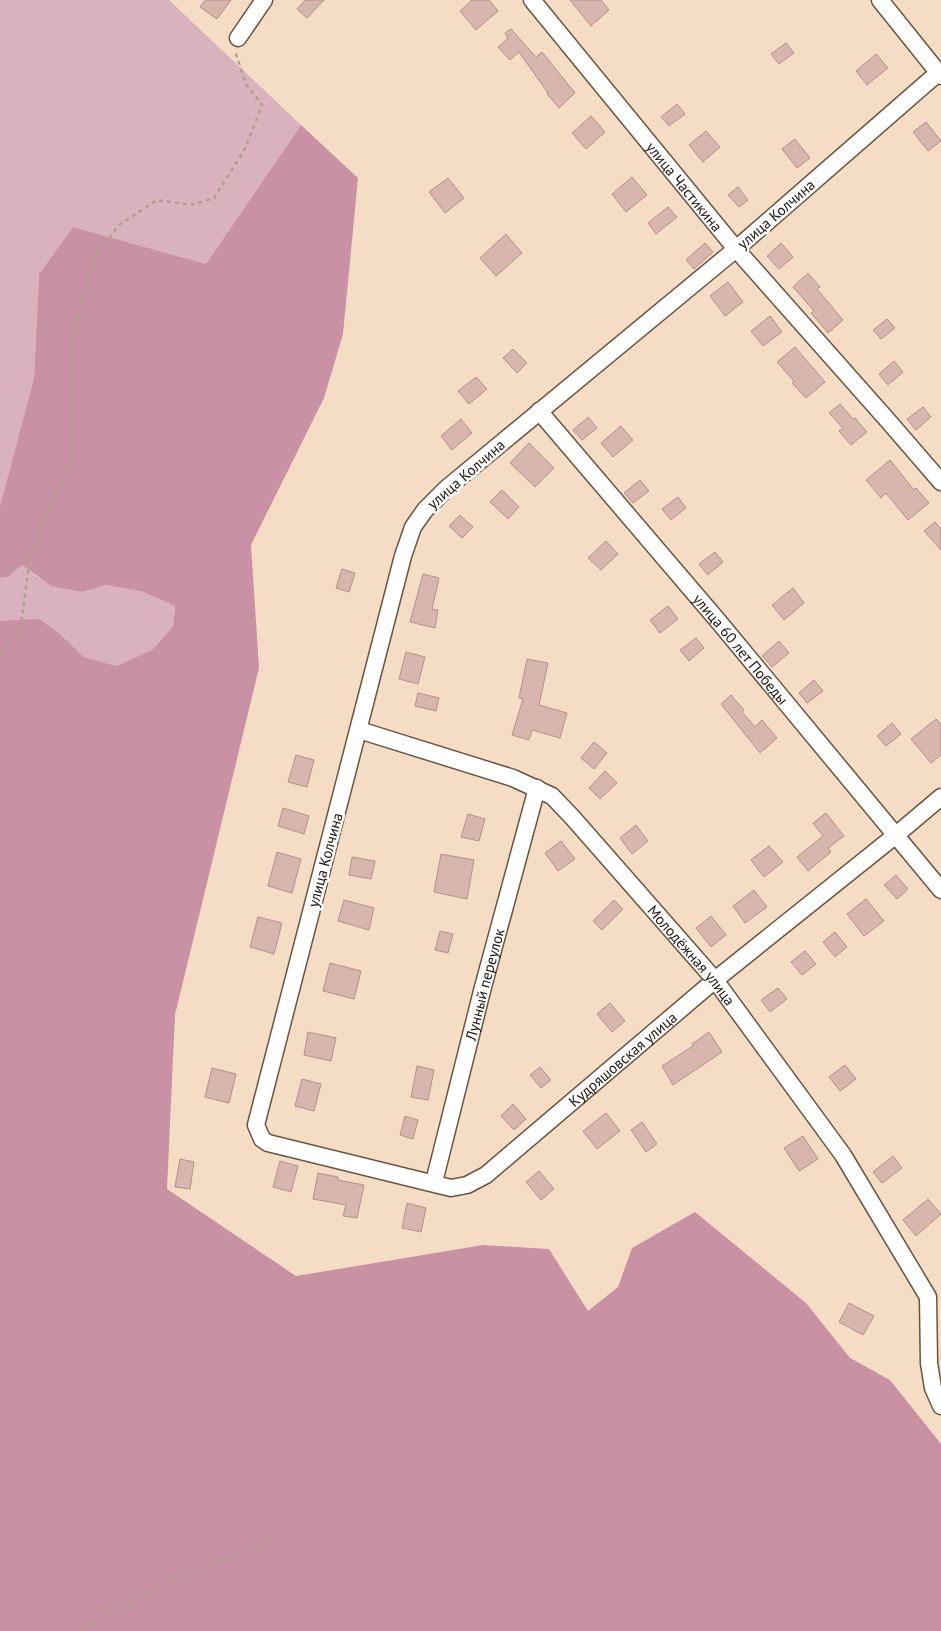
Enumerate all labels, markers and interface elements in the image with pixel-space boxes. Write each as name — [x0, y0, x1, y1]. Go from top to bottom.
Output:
street label: улица Частикина — [642, 138, 727, 235]
street label: улица Колчина — [733, 175, 819, 253]
street label: улица Колчина — [423, 435, 509, 513]
street label: улица 60 лет Победы — [689, 589, 793, 708]
street label: улица Колчина — [303, 811, 347, 909]
street label: Молодёжная улица — [644, 901, 740, 1009]
street label: Лунный переулок — [460, 925, 508, 1043]
street label: Кудряшовская улица — [564, 1007, 681, 1110]

